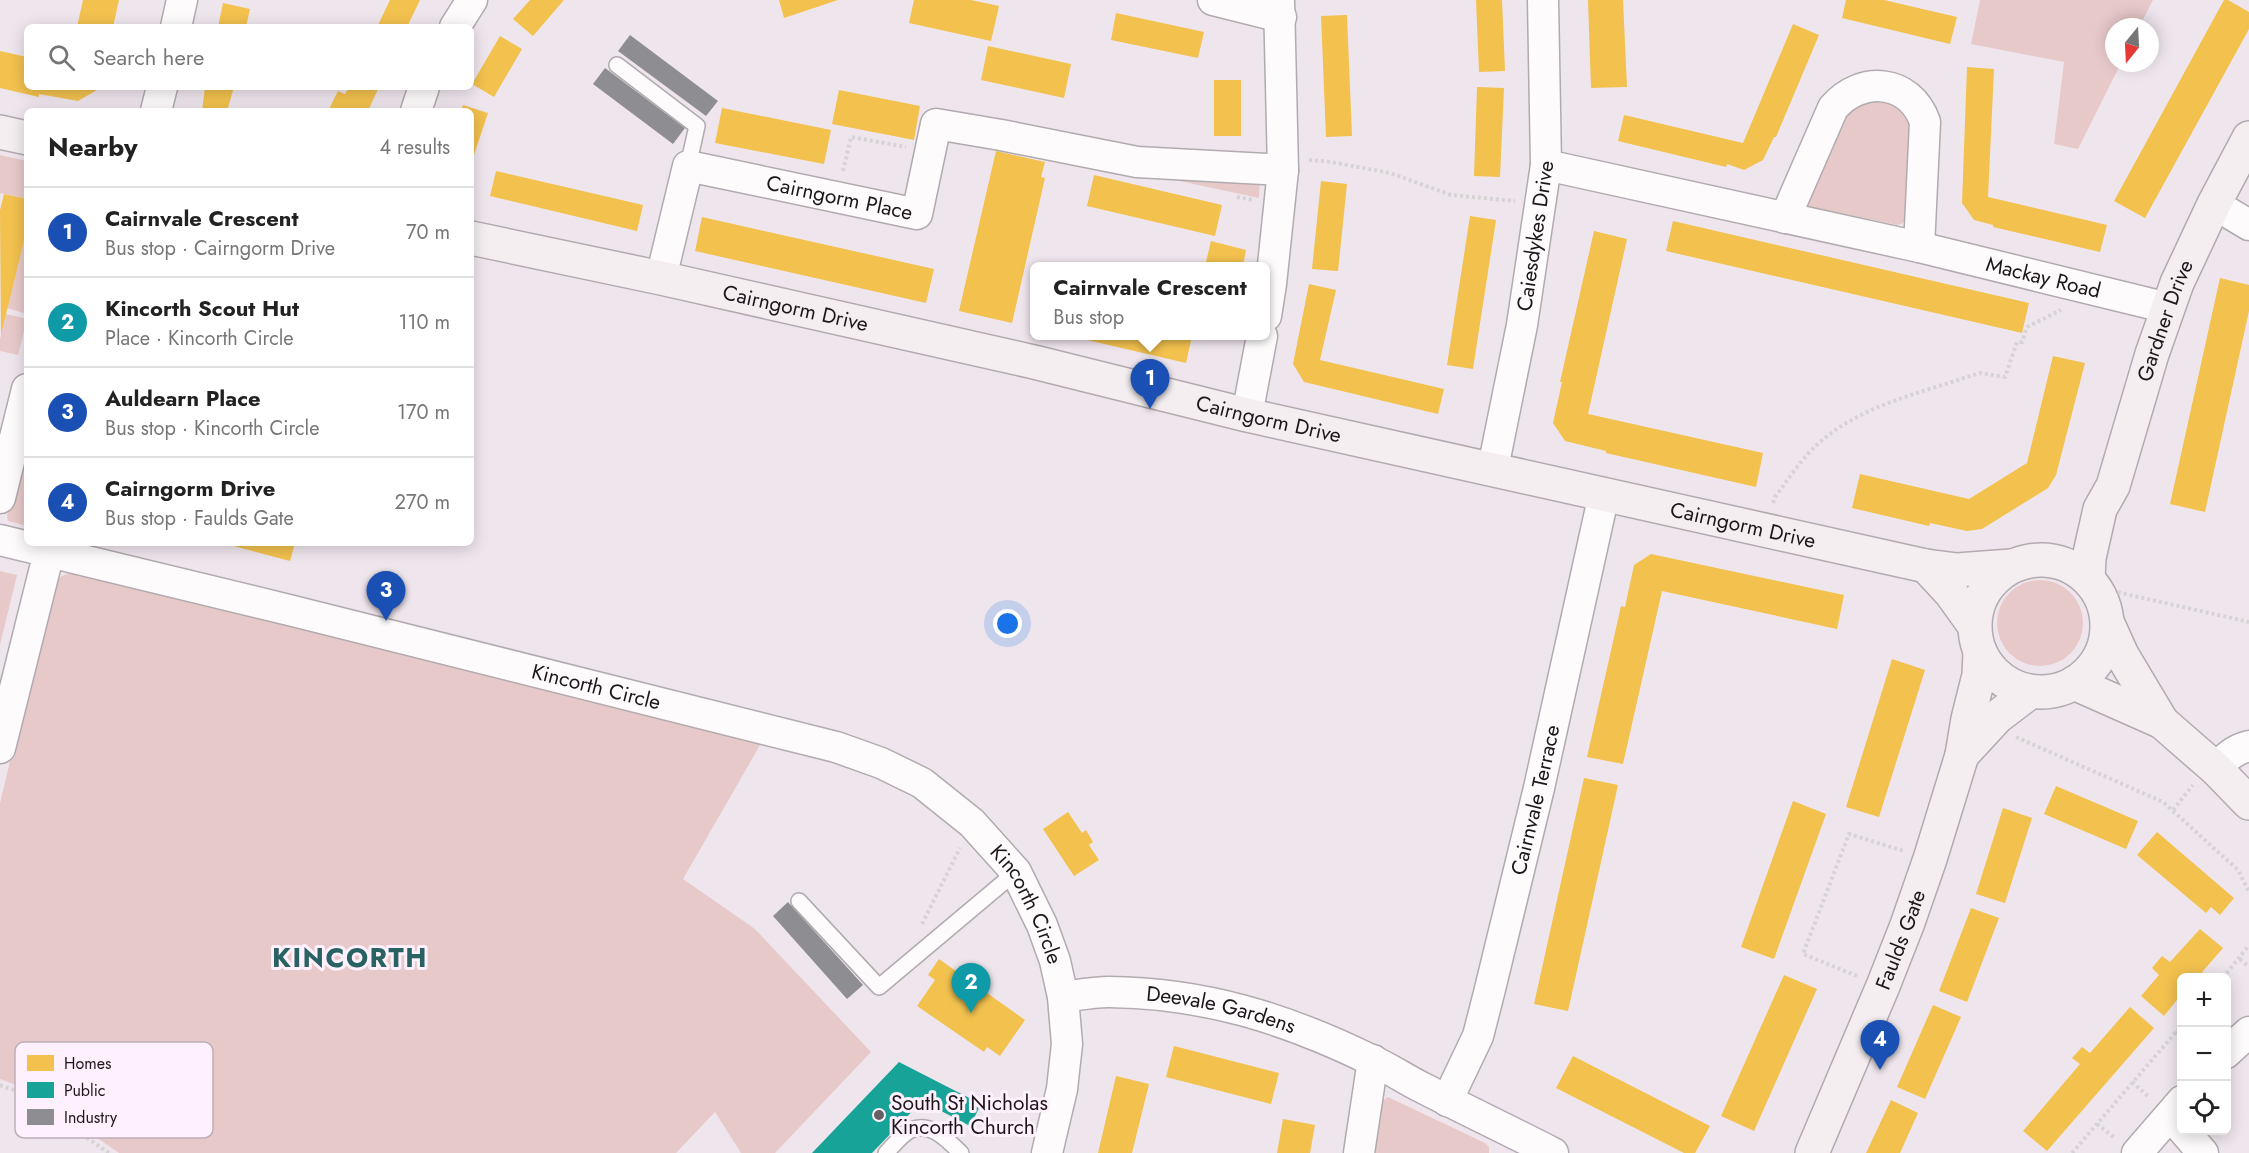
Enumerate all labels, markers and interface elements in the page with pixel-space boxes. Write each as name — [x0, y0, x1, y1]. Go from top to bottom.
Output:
north arrow — [2105, 18, 2159, 72]
search box — [24, 24, 474, 90]
icon: search — [45, 41, 78, 74]
text: Search here — [93, 41, 204, 73]
text: Nearby — [48, 128, 137, 166]
text: 4 results — [379, 133, 450, 162]
street label: Caiesdykes Drive — [1509, 158, 1561, 313]
street label: Cairngorm Place — [764, 168, 916, 228]
text: Cairnvale Crescent — [105, 202, 298, 234]
text: 1 — [62, 218, 73, 247]
text: 70 m — [406, 218, 450, 247]
text: Bus stop · Cairngorm Drive — [105, 234, 335, 263]
street label: Mackay Road — [1983, 249, 2104, 306]
street label: Gardner Drive — [2130, 255, 2201, 385]
popup — [1030, 262, 1270, 340]
text: Cairnvale Crescent — [1053, 271, 1247, 303]
street label: Cairngorm Drive — [720, 277, 871, 339]
text: Kincorth Scout Hut — [105, 292, 299, 324]
text: Bus stop — [1053, 303, 1124, 332]
text: 2 — [61, 308, 74, 337]
text: 110 m — [398, 308, 450, 337]
text: Place · Kincorth Circle — [105, 324, 294, 353]
pin: 1 — [1130, 360, 1170, 409]
text: Auldearn Place — [105, 382, 261, 414]
street label: Cairngorm Drive — [1193, 388, 1344, 451]
text: 3 — [61, 398, 74, 427]
text: 170 m — [397, 398, 450, 427]
text: Bus stop · Kincorth Circle — [105, 414, 319, 443]
text: Cairngorm Drive — [105, 472, 275, 504]
text: 4 — [61, 488, 74, 517]
text: 270 m — [395, 488, 450, 517]
street label: Cairngorm Drive — [1667, 495, 1819, 556]
text: Bus stop · Faulds Gate — [105, 504, 294, 533]
pin: 3 — [366, 572, 406, 621]
your location — [993, 609, 1022, 638]
street label: Kincorth Circle — [529, 656, 664, 718]
street label: Cairnvale Terrace — [1503, 722, 1568, 878]
street label: Kincorth Circle — [983, 838, 1070, 968]
street label: Faulds Gate — [1868, 886, 1933, 994]
district label: KINCORTH — [272, 938, 428, 977]
pin: 2 — [952, 964, 990, 1013]
map controls — [2177, 973, 2231, 1135]
button: + — [2177, 973, 2231, 1027]
street label: Deevale Gardens — [1145, 979, 1300, 1041]
pin: 4 — [1860, 1020, 1900, 1070]
button: − — [2177, 1027, 2231, 1081]
legend — [15, 1042, 213, 1138]
text: Homes — [64, 1052, 111, 1075]
text: Public — [64, 1079, 105, 1102]
button: locate — [2177, 1081, 2231, 1135]
place label: South St Nicholas Kincorth Church — [891, 1088, 1048, 1142]
text: Industry — [64, 1106, 118, 1129]
marker: South St Nicholas Kincorth Church — [872, 1108, 886, 1122]

